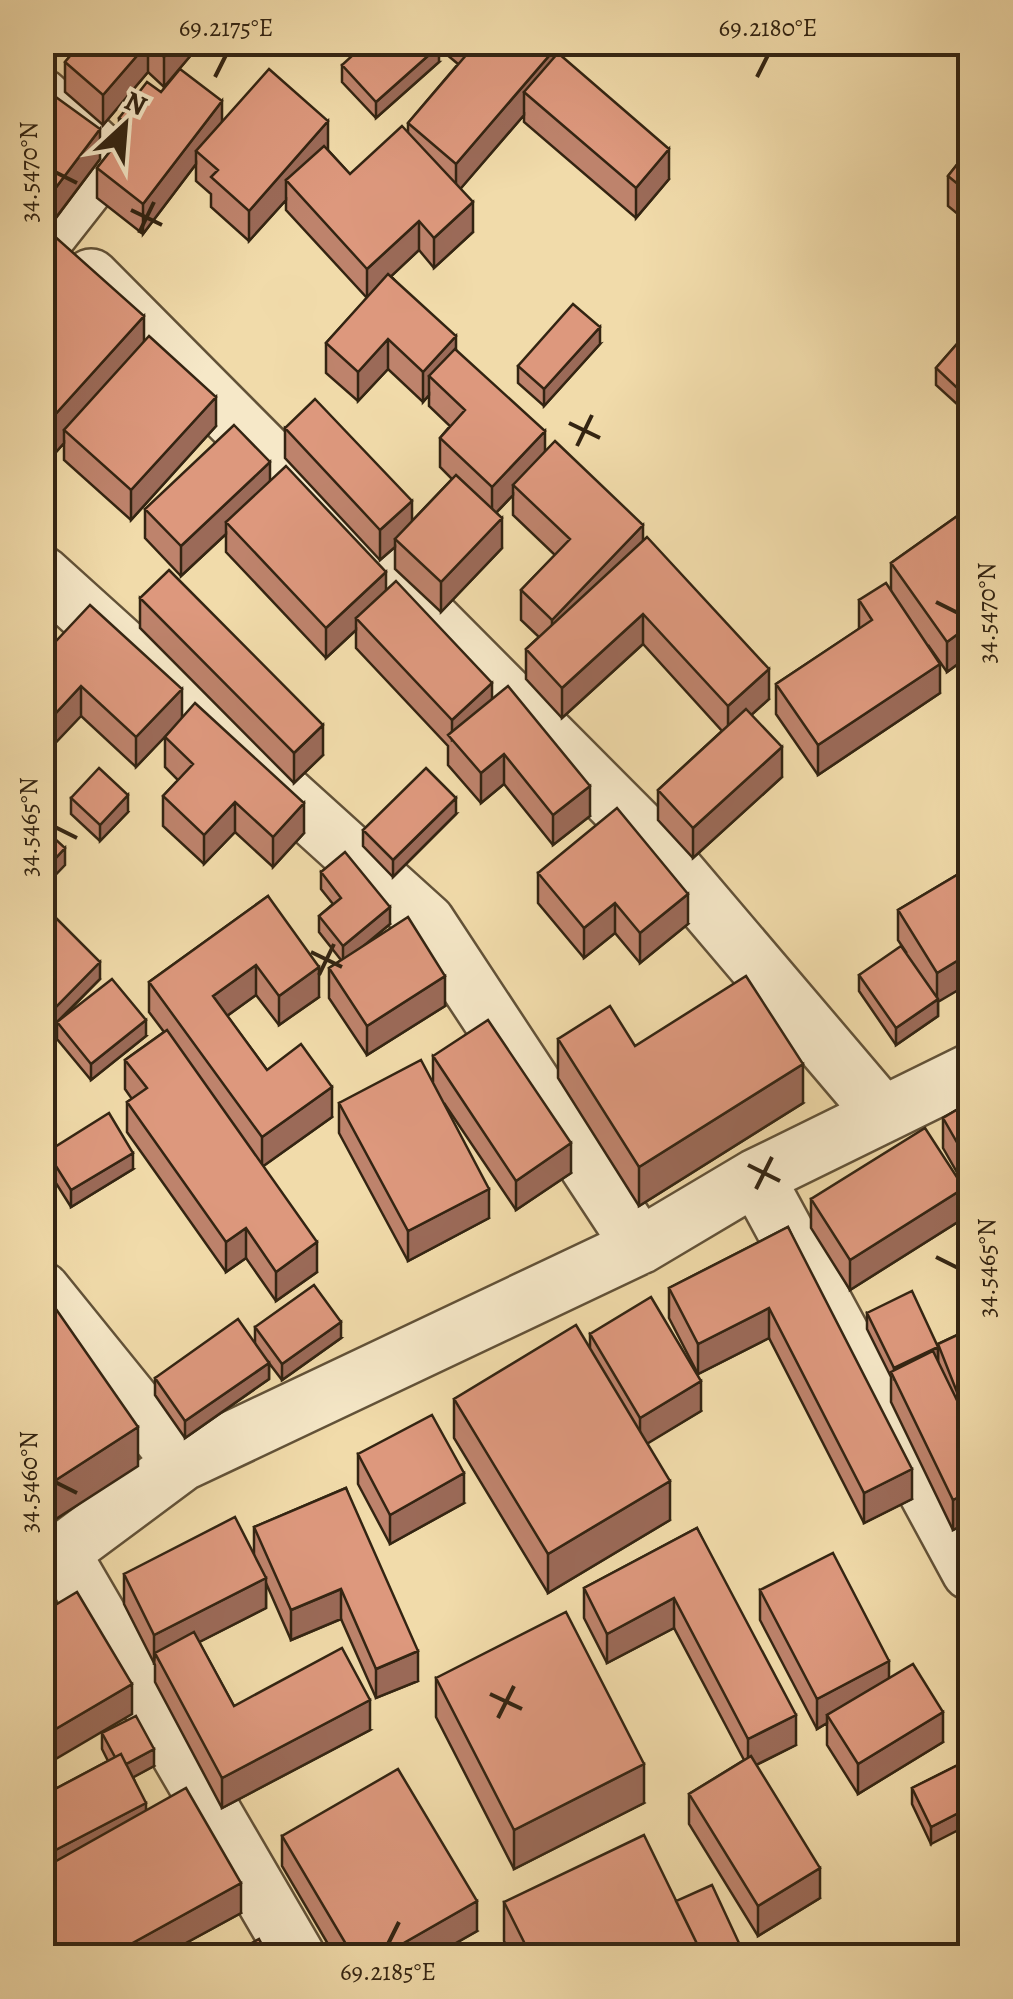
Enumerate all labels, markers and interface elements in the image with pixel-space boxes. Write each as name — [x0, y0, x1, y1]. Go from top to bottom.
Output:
text: 69.2175°E — [179, 11, 273, 45]
text: 69.2180°E — [719, 11, 817, 45]
north arrow — [75, 75, 175, 175]
text: N — [118, 82, 153, 125]
text: 34.5470°N — [12, 122, 46, 222]
text: 34.5470°N — [970, 563, 1004, 663]
text: 34.5465°N — [12, 777, 46, 877]
text: 34.5465°N — [970, 1218, 1004, 1318]
text: 34.5460°N — [12, 1431, 46, 1533]
text: 69.2185°E — [340, 1955, 436, 1989]

